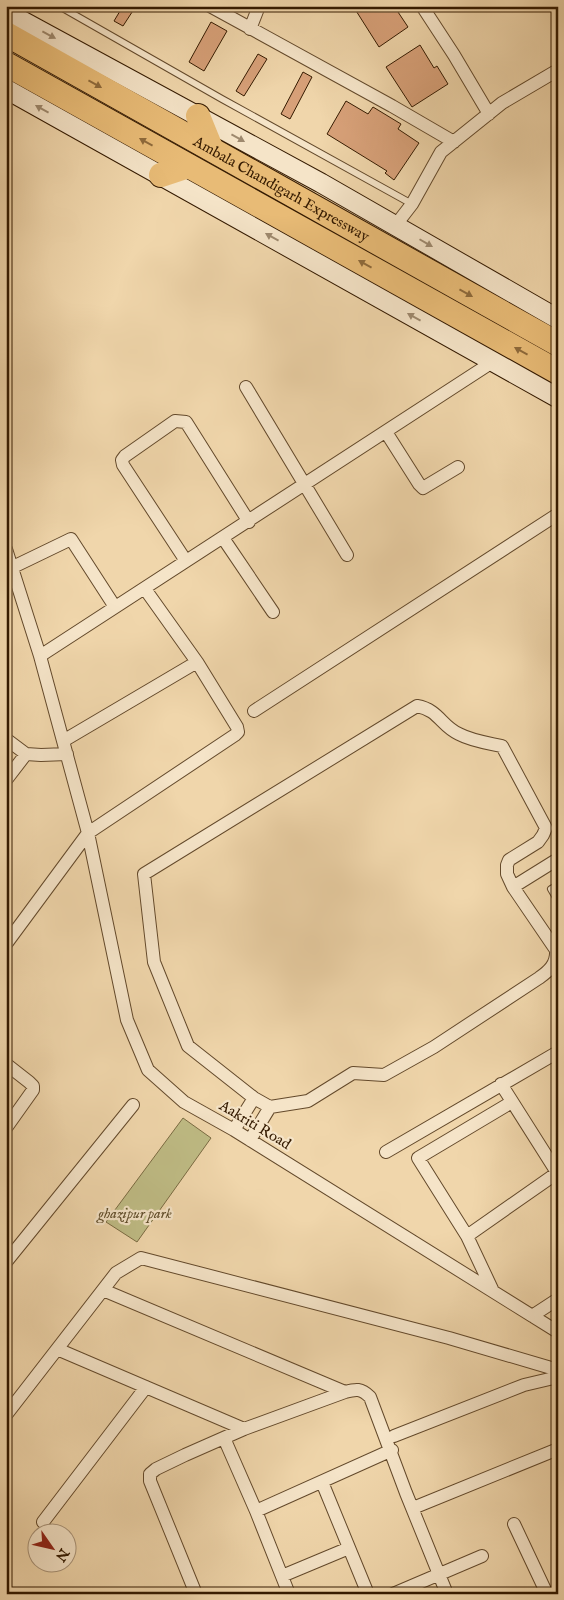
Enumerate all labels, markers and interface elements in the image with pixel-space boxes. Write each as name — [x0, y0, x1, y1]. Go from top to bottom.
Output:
one-way arrow — [42, 31, 56, 40]
one-way arrow — [87, 80, 102, 88]
one-way arrow — [35, 104, 49, 113]
street label: Ambala Chandigarh Expressway — [189, 131, 373, 246]
one-way arrow — [231, 134, 245, 142]
one-way arrow — [139, 138, 153, 147]
one-way arrow — [266, 233, 279, 242]
one-way arrow — [419, 239, 432, 248]
one-way arrow — [358, 259, 371, 268]
one-way arrow — [460, 288, 473, 297]
one-way arrow — [407, 312, 421, 321]
one-way arrow — [514, 347, 527, 356]
street label: Aakriti Road — [215, 1096, 295, 1154]
park label: ghazipur park — [95, 1204, 172, 1224]
north arrow — [28, 1522, 78, 1572]
text: N — [51, 1544, 73, 1565]

